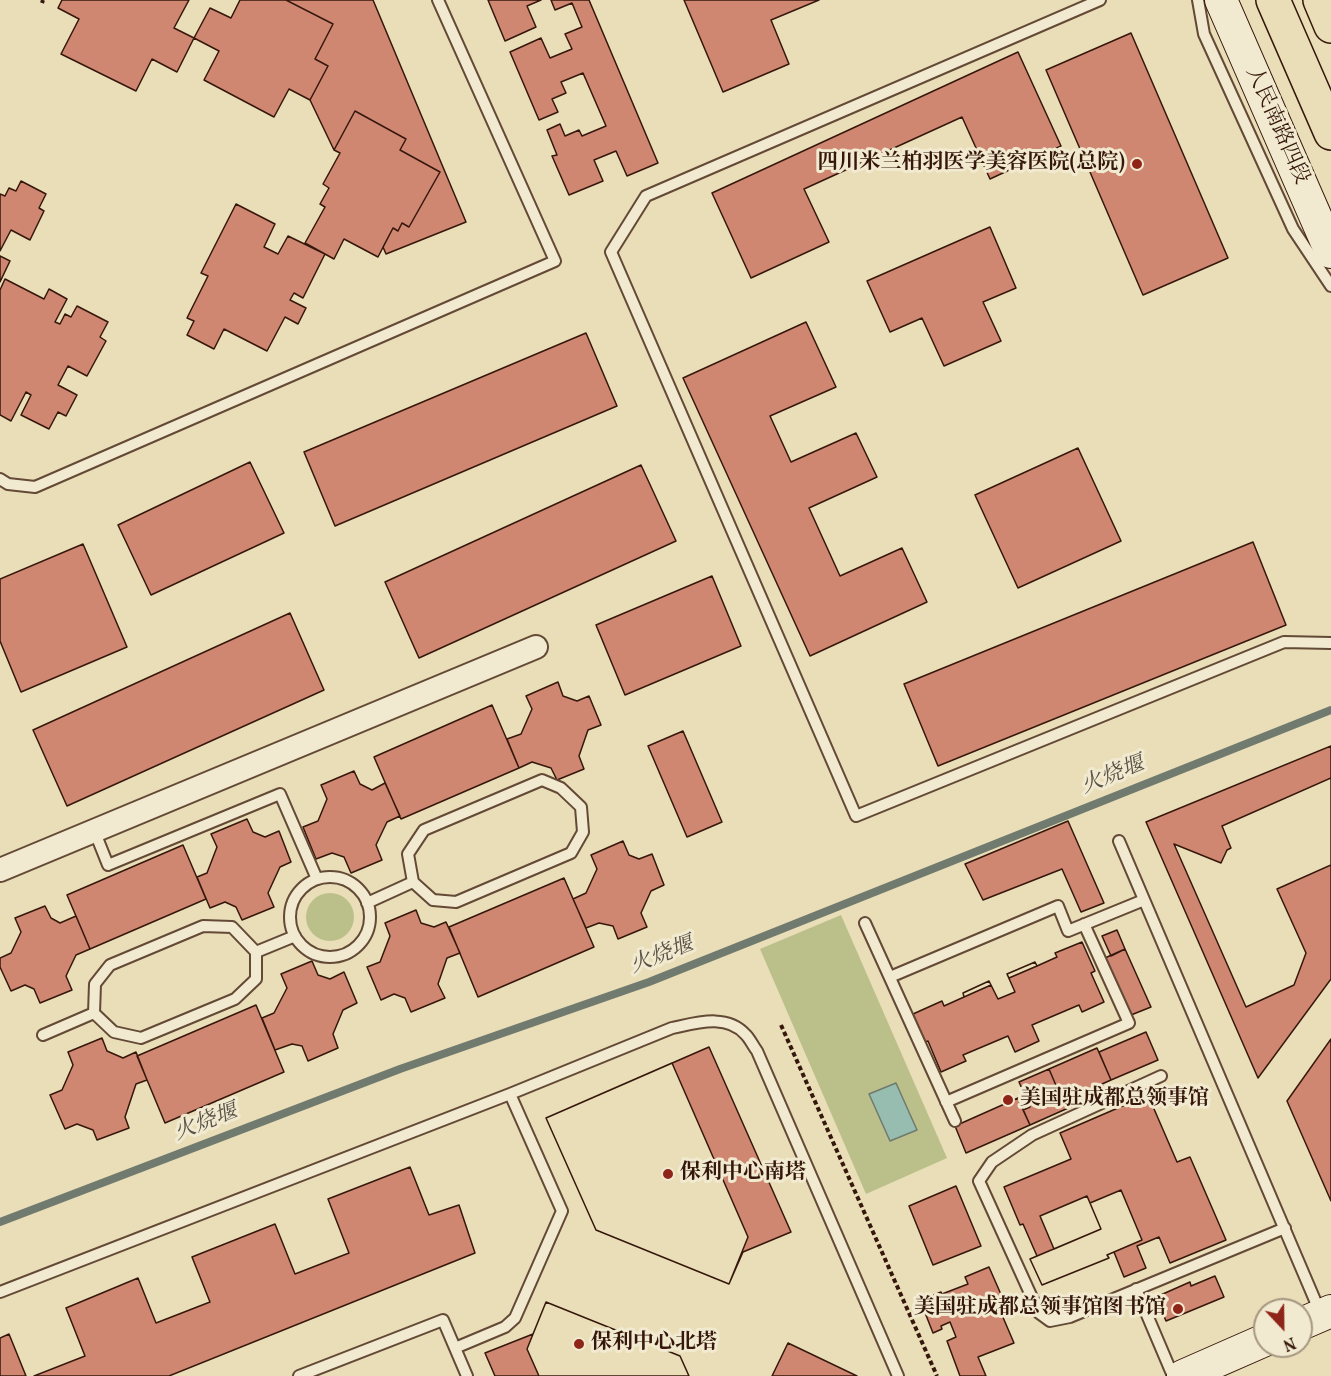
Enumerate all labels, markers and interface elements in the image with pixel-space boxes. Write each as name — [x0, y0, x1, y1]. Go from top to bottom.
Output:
street label: 人民南路四段 — [1239, 63, 1313, 189]
place label: 四川米兰柏羽医学美容医院(总院) — [817, 151, 1125, 177]
marker: 四川米兰柏羽医学美容医院(总院) — [1130, 157, 1144, 171]
water label: 火烧堰 — [1077, 752, 1149, 802]
water label: 火烧堰 — [626, 933, 698, 981]
place label: 美国驻成都总领事馆 — [1020, 1087, 1209, 1113]
marker: 美国驻成都总领事馆 — [1001, 1093, 1015, 1107]
water label: 火烧堰 — [170, 1100, 242, 1148]
place label: 保利中心南塔 — [680, 1161, 806, 1187]
marker: 保利中心南塔 — [661, 1167, 675, 1181]
place label: 美国驻成都总领事馆图书馆 — [914, 1296, 1166, 1322]
north arrow — [1253, 1298, 1313, 1358]
marker: 美国驻成都总领事馆图书馆 — [1171, 1302, 1185, 1316]
text: N — [1279, 1330, 1299, 1355]
place label: 保利中心北塔 — [591, 1331, 717, 1357]
marker: 保利中心北塔 — [572, 1337, 586, 1351]

